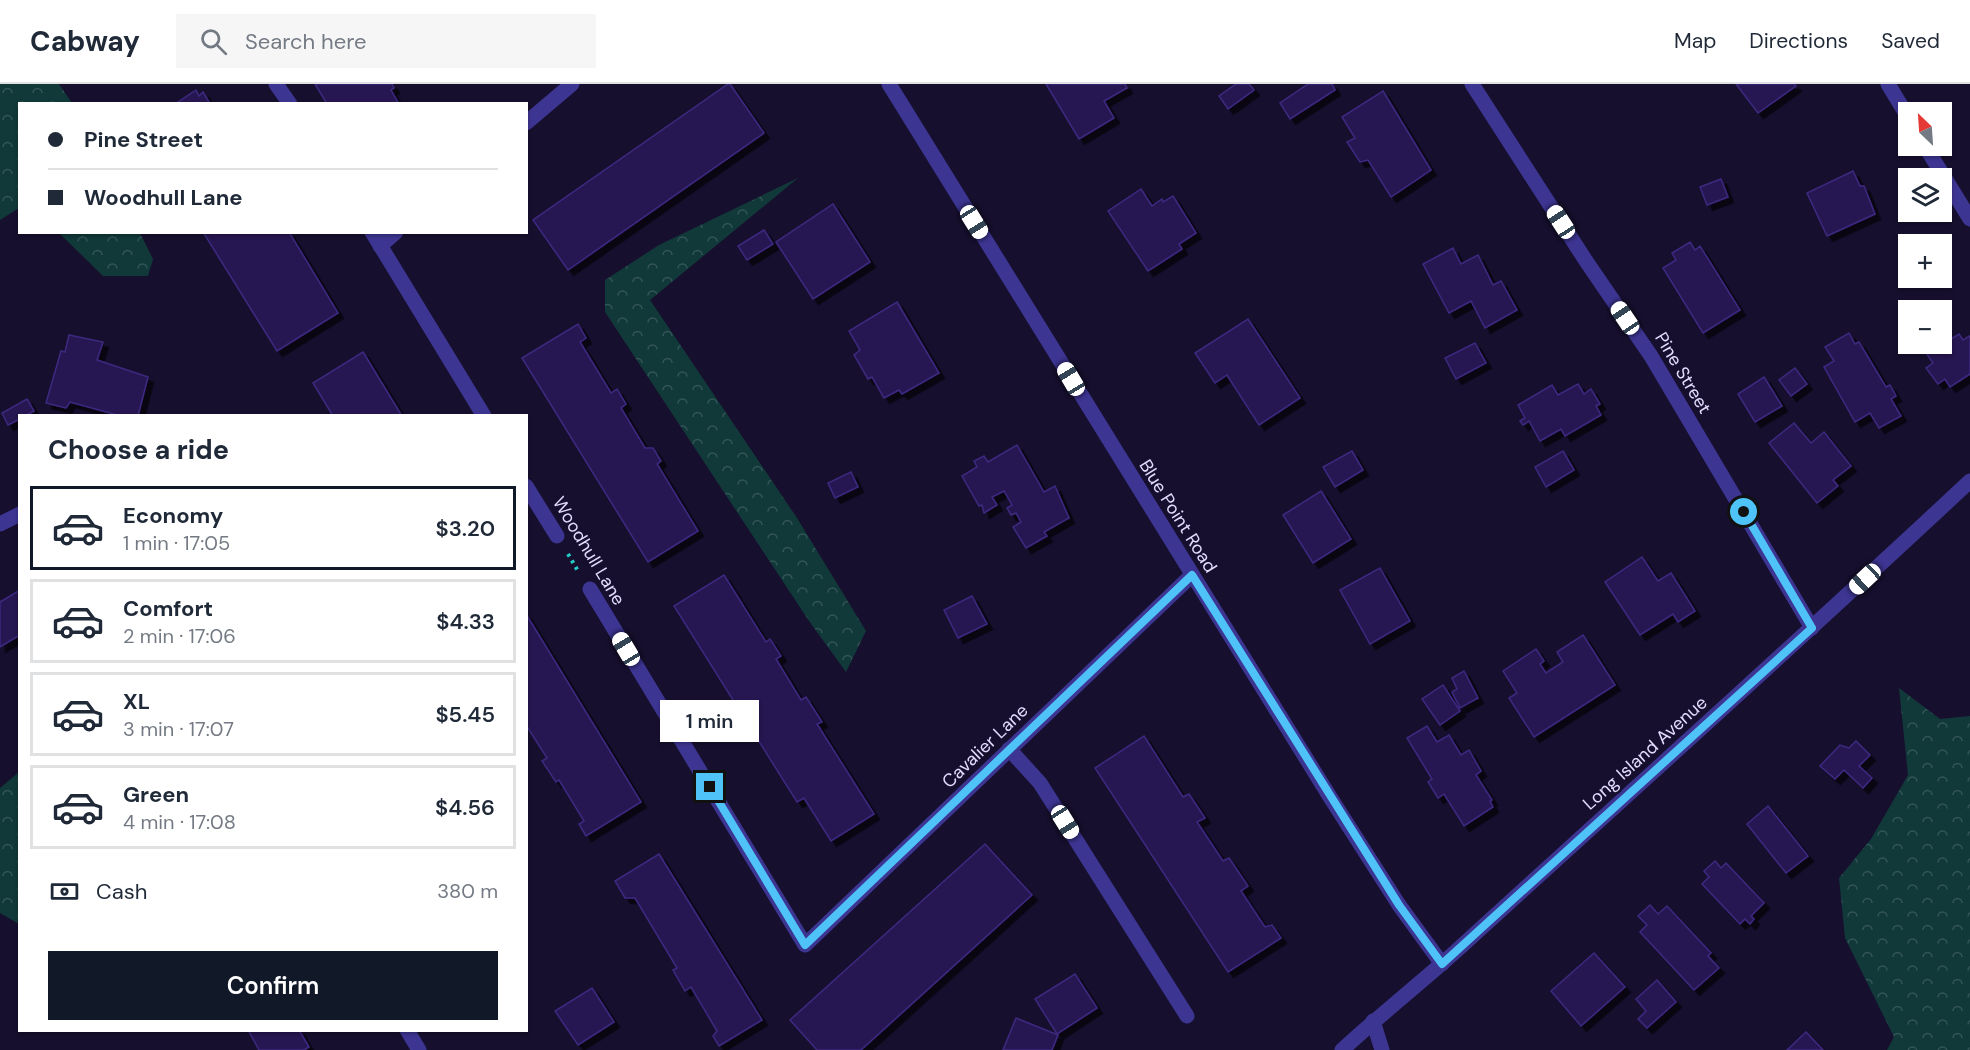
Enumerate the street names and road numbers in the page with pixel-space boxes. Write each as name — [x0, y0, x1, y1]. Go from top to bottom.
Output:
street label: Pine Street — [1649, 328, 1717, 418]
street label: Blue Point Road — [1134, 455, 1222, 577]
street label: Woodhull Lane — [547, 492, 631, 610]
street label: Long Island Avenue — [1578, 691, 1712, 815]
street label: Cavalier Lane — [937, 699, 1033, 793]

